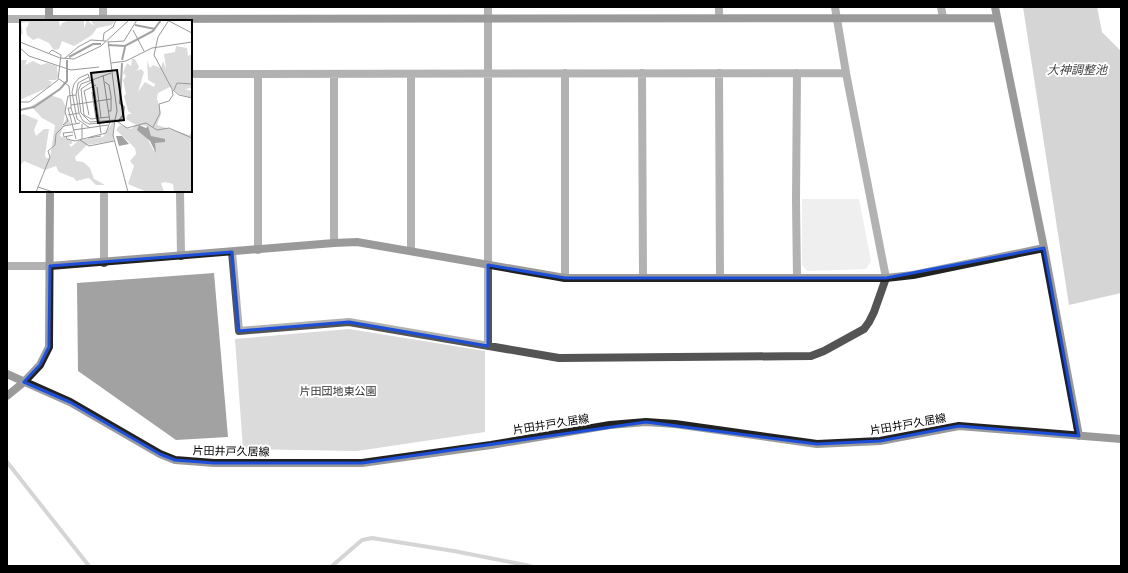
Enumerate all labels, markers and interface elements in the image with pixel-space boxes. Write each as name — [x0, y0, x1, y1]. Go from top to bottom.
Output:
inset map — [20, 20, 192, 192]
water label: 大神調整池 — [1047, 62, 1108, 77]
park label: 片田団地東公園 — [300, 384, 377, 398]
street label: 片田井戸久居線 — [869, 410, 947, 438]
street label: 片田井戸久居線 — [512, 411, 590, 437]
street label: 片田井戸久居線 — [192, 443, 270, 459]

